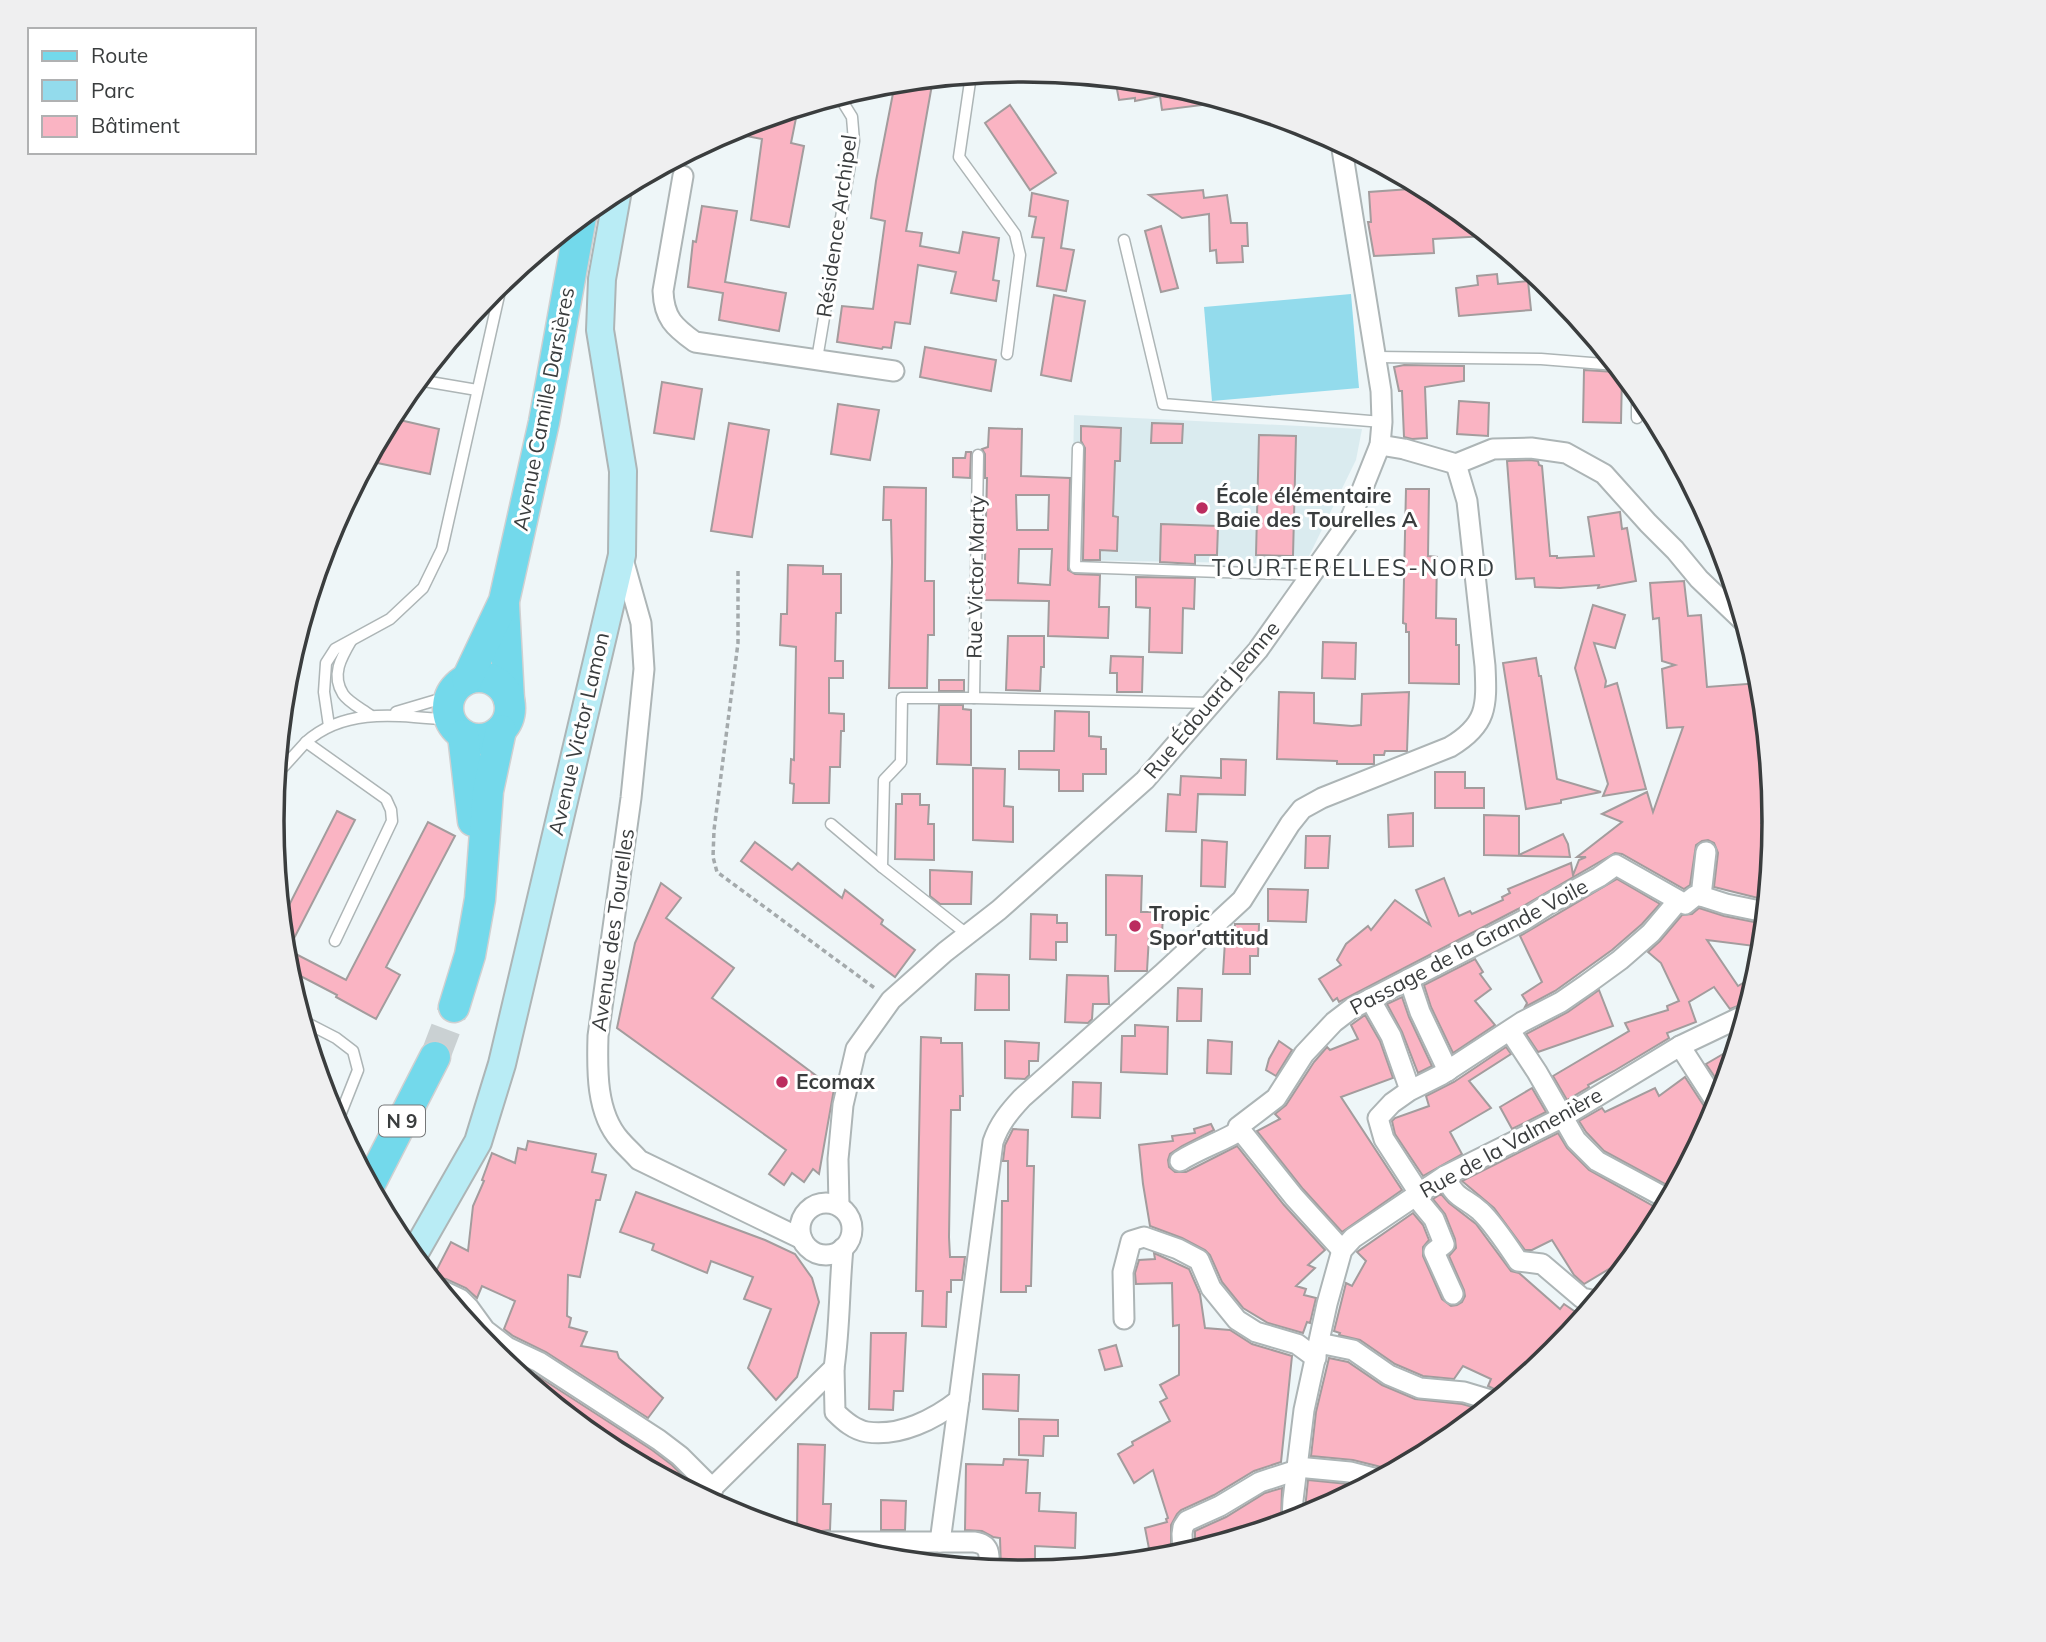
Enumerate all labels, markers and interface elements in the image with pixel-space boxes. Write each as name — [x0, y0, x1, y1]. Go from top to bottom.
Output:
legend — [28, 28, 256, 154]
text: Route — [91, 42, 148, 68]
text: Parc — [91, 77, 135, 103]
text: Bâtiment — [91, 112, 180, 138]
street label: Résidence Archipel — [810, 133, 862, 319]
street label: Avenue Camille Darsières — [507, 285, 579, 533]
place label: École élémentaire Baie des Tourelles A — [1216, 482, 1418, 532]
street label: Rue Victor Marty — [961, 495, 989, 659]
marker: École élémentaire Baie des Tourelles A — [1194, 500, 1210, 516]
district label: TOURTERELLES-NORD — [1212, 553, 1496, 582]
street label: Rue Édouard Jeanne — [1138, 615, 1285, 783]
street label: Avenue Victor Lamon — [542, 630, 614, 838]
street label: Avenue des Tourelles — [585, 827, 639, 1033]
street label: Passage de la Grande Voile — [1345, 872, 1592, 1020]
place label: Tropic Spor'attitud — [1149, 900, 1269, 950]
marker: Tropic Spor'attitud — [1127, 918, 1143, 934]
place label: Ecomax — [796, 1068, 875, 1094]
marker: Ecomax — [774, 1074, 790, 1090]
street label: Rue de la Valmenière — [1415, 1081, 1606, 1203]
road number: N 9 — [379, 1106, 425, 1136]

